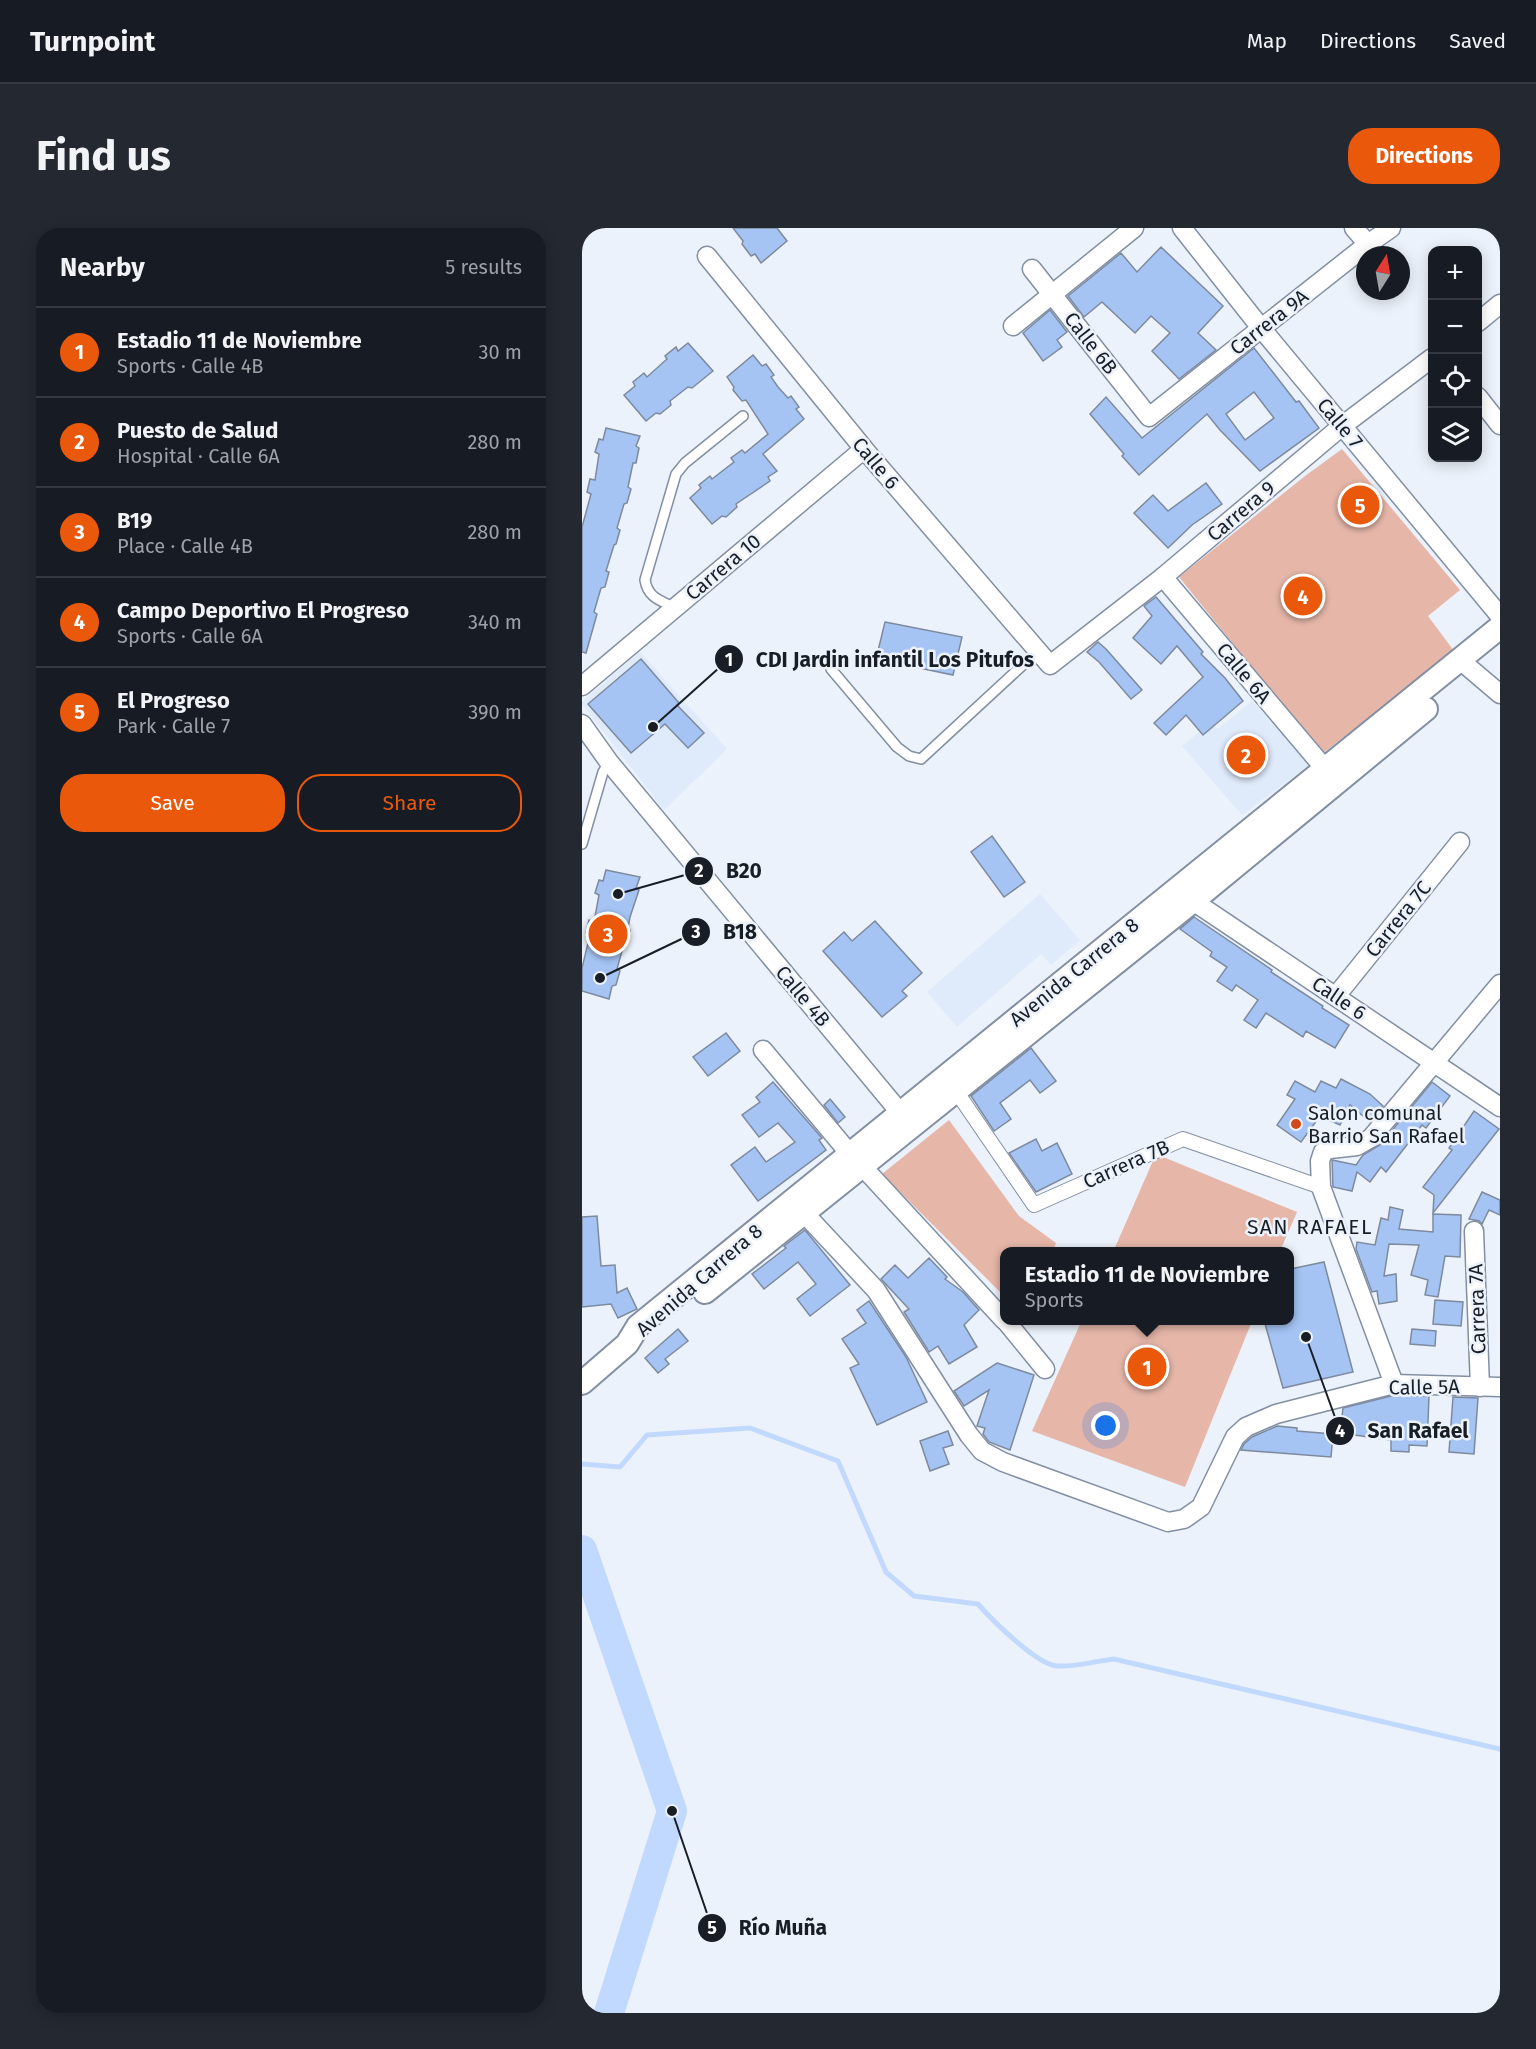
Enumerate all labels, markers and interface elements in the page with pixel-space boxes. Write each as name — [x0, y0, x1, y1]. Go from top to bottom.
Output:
text: Turnpoint — [30, 25, 155, 58]
text: Map — [1247, 28, 1287, 54]
text: Directions — [1320, 28, 1416, 54]
text: Saved — [1449, 28, 1506, 54]
button: Directions — [1348, 128, 1500, 184]
text: Find us — [36, 131, 171, 181]
north arrow — [1356, 246, 1410, 300]
map controls — [1428, 246, 1482, 462]
button: + — [1428, 246, 1482, 300]
text: Nearby — [60, 252, 145, 283]
text: 5 results — [445, 255, 522, 279]
street label: Carrera 9A — [1225, 284, 1313, 360]
button: − — [1428, 300, 1482, 354]
street label: Calle 6B — [1059, 307, 1123, 379]
text: Estadio 11 de Noviembre — [117, 327, 362, 354]
text: 1 — [75, 340, 84, 364]
text: 30 m — [478, 340, 522, 364]
text: Sports · Calle 4B — [117, 354, 263, 378]
button: locate — [1428, 354, 1482, 408]
street label: Calle 7 — [1312, 393, 1368, 453]
button: layers — [1428, 408, 1482, 462]
text: Puesto de Salud — [117, 417, 278, 444]
text: 2 — [74, 430, 85, 454]
text: 280 m — [467, 430, 522, 454]
street label: Calle 6 — [847, 432, 905, 494]
text: Hospital · Calle 6A — [117, 444, 280, 468]
street label: Carrera 9 — [1202, 476, 1280, 546]
pin: 5 — [1340, 482, 1380, 528]
text: B19 — [117, 507, 152, 534]
text: 3 — [74, 520, 85, 544]
text: 280 m — [467, 520, 522, 544]
street label: Carrera 10 — [681, 529, 765, 605]
text: Place · Calle 4B — [117, 534, 253, 558]
pin: 4 — [1284, 574, 1322, 619]
text: Campo Deportivo El Progreso — [117, 597, 409, 624]
text: 4 — [74, 610, 85, 634]
text: 340 m — [468, 610, 522, 634]
text: Sports · Calle 6A — [117, 624, 263, 648]
street label: Calle 6A — [1212, 638, 1277, 709]
callout: CDI Jardin infantil Los Pitufos — [714, 640, 1046, 679]
text: CDI Jardin infantil Los Pitufos — [756, 647, 1034, 673]
text: 1 — [725, 649, 733, 671]
text: El Progreso — [117, 687, 230, 714]
text: 5 — [74, 700, 85, 724]
text: 390 m — [468, 700, 522, 724]
text: Park · Calle 7 — [117, 714, 230, 738]
pin: 2 — [1226, 732, 1266, 778]
button: Save — [60, 774, 285, 832]
button: Share — [297, 774, 522, 832]
callout: B20 — [684, 851, 774, 890]
text: B20 — [726, 858, 762, 884]
text: 2 — [694, 860, 704, 882]
street label: Carrera 7C — [1360, 876, 1436, 962]
pin: 3 — [588, 912, 628, 956]
callout: B18 — [681, 912, 769, 951]
street label: Avenida Carrera 8 — [1004, 912, 1144, 1032]
text: B18 — [723, 919, 757, 945]
text: 3 — [690, 921, 701, 943]
street label: Calle 4B — [771, 961, 835, 1031]
street label: Calle 6 — [1307, 971, 1371, 1025]
place label: Salon comunal Barrio San Rafael — [1308, 1101, 1465, 1148]
marker: Salon comunal Barrio San Rafael — [1289, 1117, 1303, 1131]
street label: Carrera 7B — [1079, 1134, 1173, 1194]
district label: SAN RAFAEL — [1247, 1214, 1373, 1240]
street label: Avenida Carrera 8 — [631, 1219, 767, 1341]
popup — [1000, 1247, 1294, 1325]
text: Estadio 11 de Noviembre — [1025, 1261, 1269, 1288]
street label: Carrera 7A — [1463, 1263, 1491, 1355]
text: Sports — [1025, 1288, 1083, 1312]
pin: 1 — [1128, 1344, 1166, 1390]
street label: Calle 5A — [1388, 1374, 1460, 1400]
your location — [1091, 1411, 1120, 1440]
callout: San Rafael — [1325, 1411, 1480, 1450]
text: San Rafael — [1367, 1418, 1469, 1444]
text: 4 — [1335, 1420, 1345, 1442]
callout: Río Muña — [697, 1909, 839, 1948]
text: Río Muña — [739, 1915, 827, 1941]
text: 5 — [707, 1917, 717, 1939]

